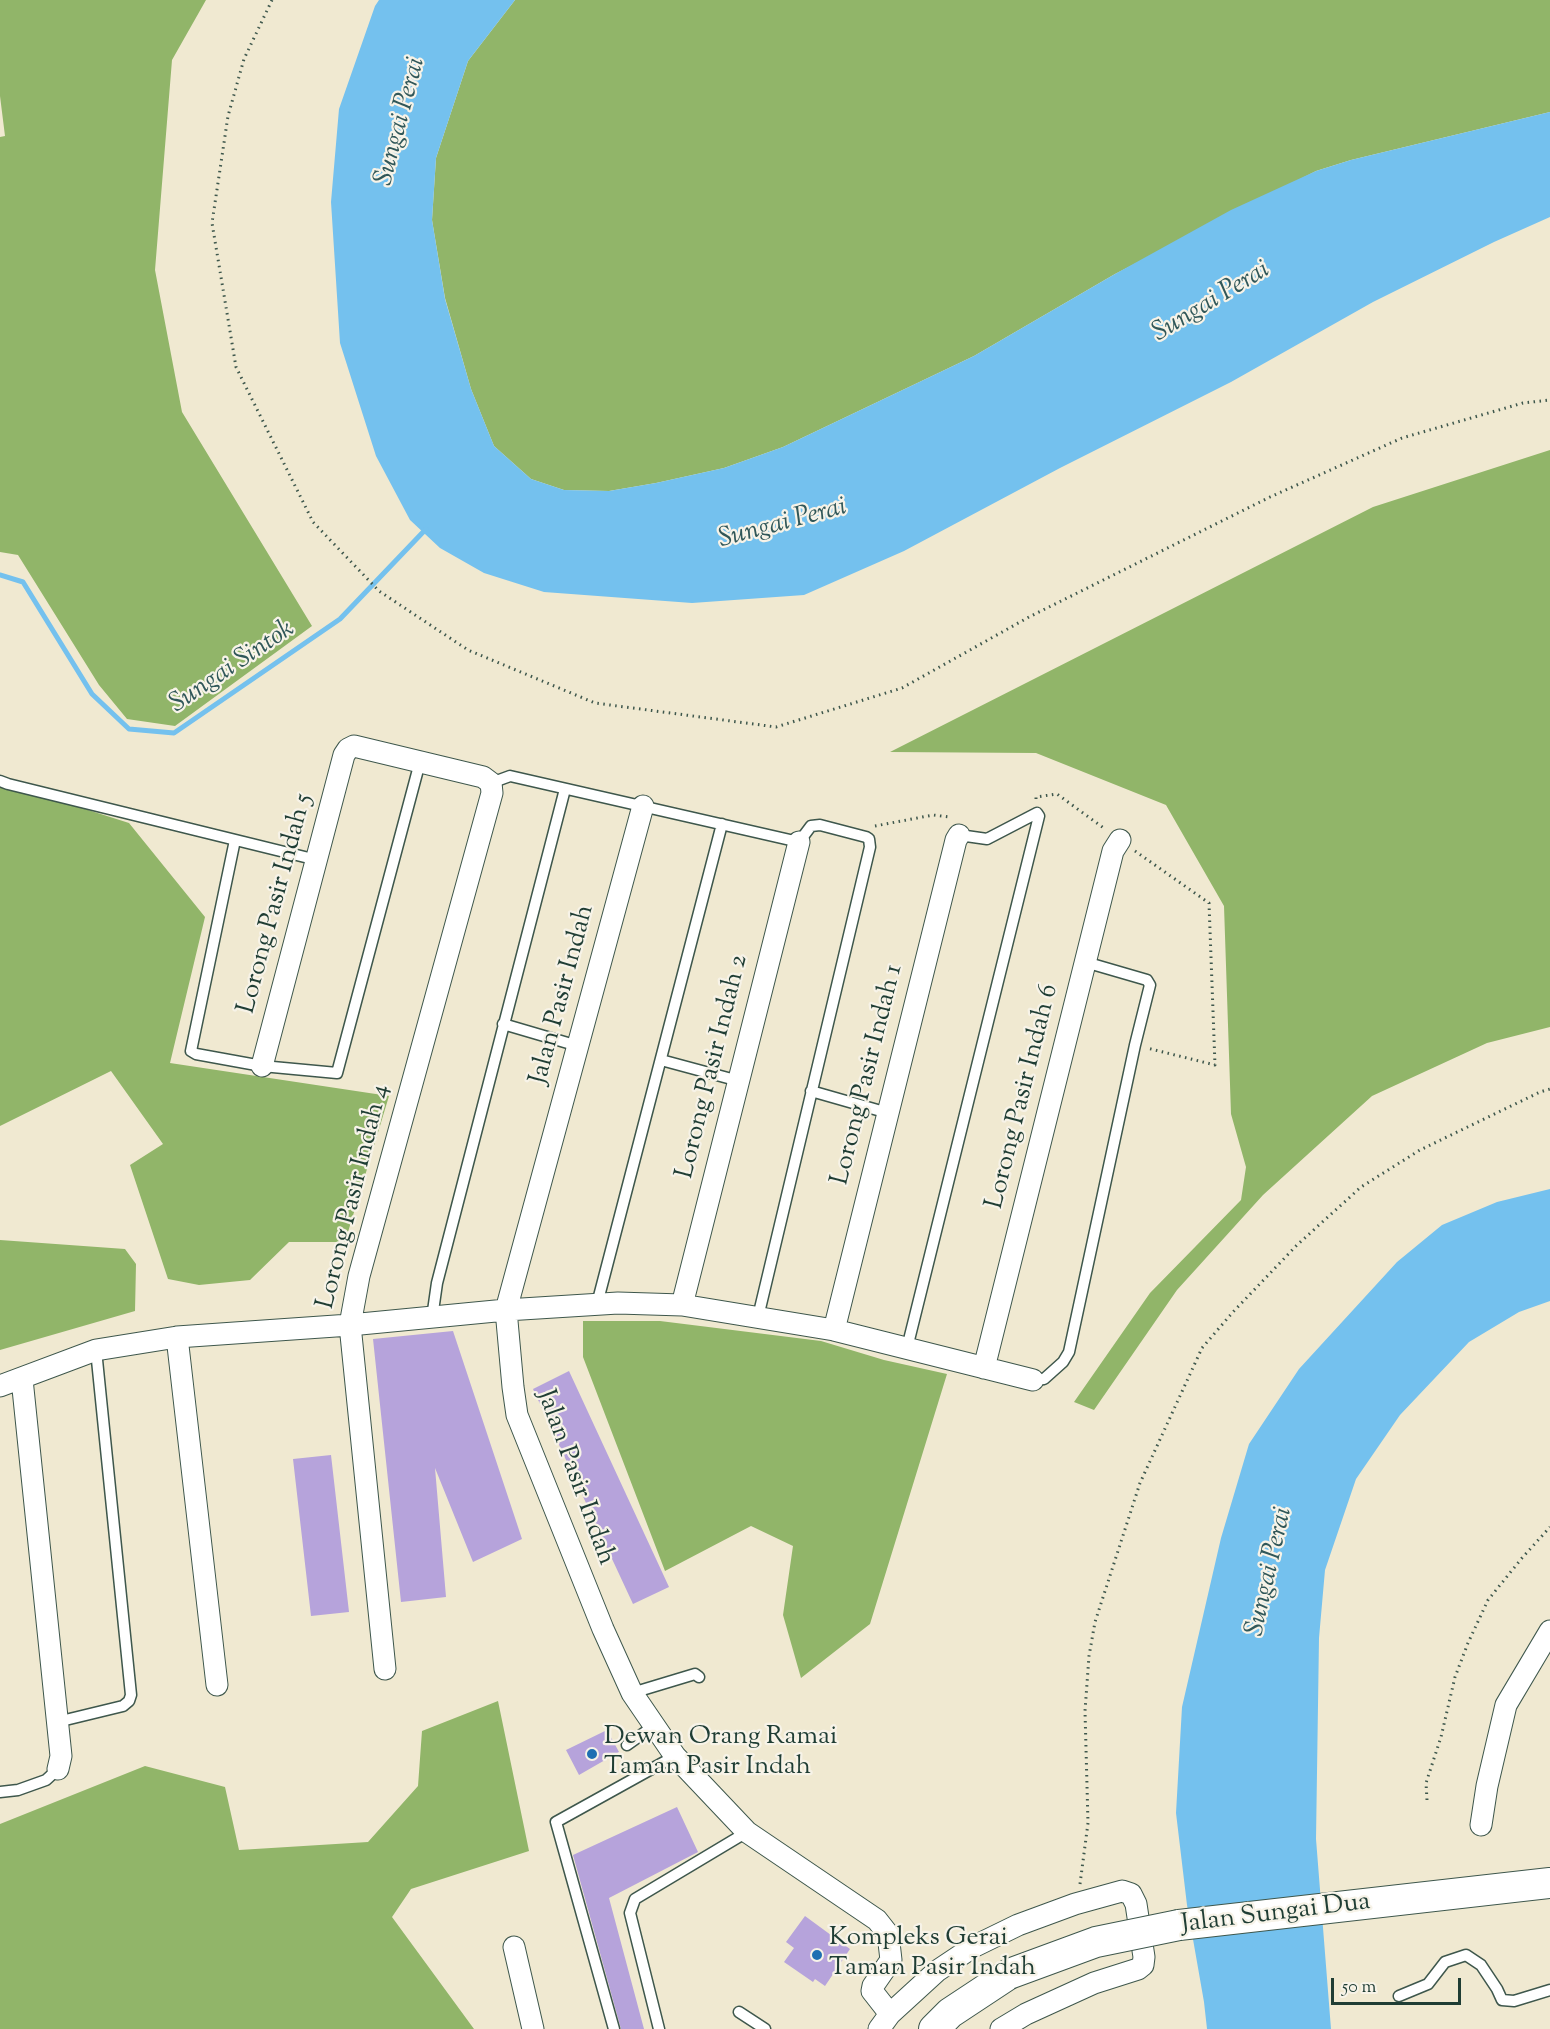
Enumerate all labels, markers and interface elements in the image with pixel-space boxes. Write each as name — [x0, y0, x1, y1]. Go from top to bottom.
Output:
water label: Sungai Perai — [369, 54, 435, 190]
water label: Sungai Perai — [1147, 255, 1277, 351]
water label: Sungai Perai — [715, 492, 851, 558]
water label: Sungai Sintok — [164, 614, 302, 722]
street label: Lorong Pasir Indah 5 — [233, 791, 321, 1017]
street label: Jalan Pasir Indah — [525, 902, 603, 1088]
street label: Lorong Pasir Indah 2 — [671, 952, 757, 1182]
street label: Lorong Pasir Indah 1 — [827, 961, 911, 1189]
street label: Lorong Pasir Indah 6 — [981, 982, 1067, 1212]
street label: Lorong Pasir Indah 4 — [312, 1081, 398, 1313]
street label: Jalan Pasir Indah — [528, 1386, 620, 1570]
water label: Sungai Perai — [1240, 1504, 1302, 1640]
place label: Dewan Orang Ramai Taman Pasir Indah — [604, 1723, 837, 1784]
marker: Dewan Orang Ramai Taman Pasir Indah — [585, 1747, 599, 1761]
street label: Jalan Sungai Dua — [1180, 1888, 1372, 1942]
place label: Kompleks Gerai Taman Pasir Indah — [829, 1924, 1036, 1985]
marker: Kompleks Gerai Taman Pasir Indah — [810, 1948, 824, 1962]
scale bar — [1334, 1966, 1464, 2004]
text: 50 m — [1342, 1975, 1376, 2001]

